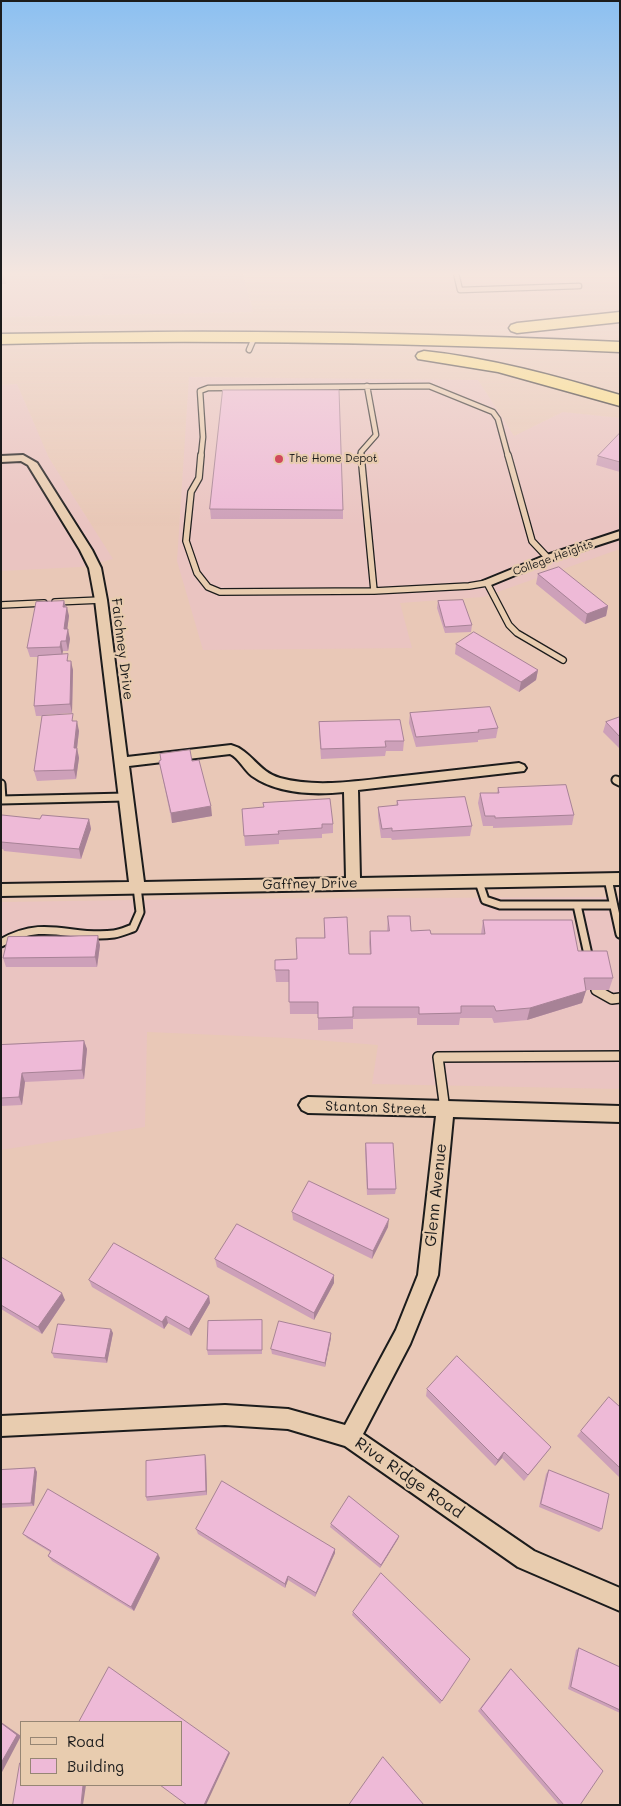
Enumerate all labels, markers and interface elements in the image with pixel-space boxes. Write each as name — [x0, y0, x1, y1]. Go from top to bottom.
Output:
place label: The Home Depot — [289, 452, 378, 466]
marker: The Home Depot — [273, 453, 285, 465]
street label: College Heights — [511, 537, 595, 579]
street label: Faichney Drive — [107, 597, 137, 701]
street label: Gaffney Drive — [262, 875, 358, 893]
street label: Stanton Street — [325, 1098, 427, 1118]
street label: Glenn Avenue — [421, 1142, 451, 1248]
street label: Riva Ridge Road — [351, 1433, 467, 1523]
legend — [20, 1721, 182, 1786]
text: Road — [67, 1731, 104, 1751]
text: Building — [67, 1756, 124, 1776]

